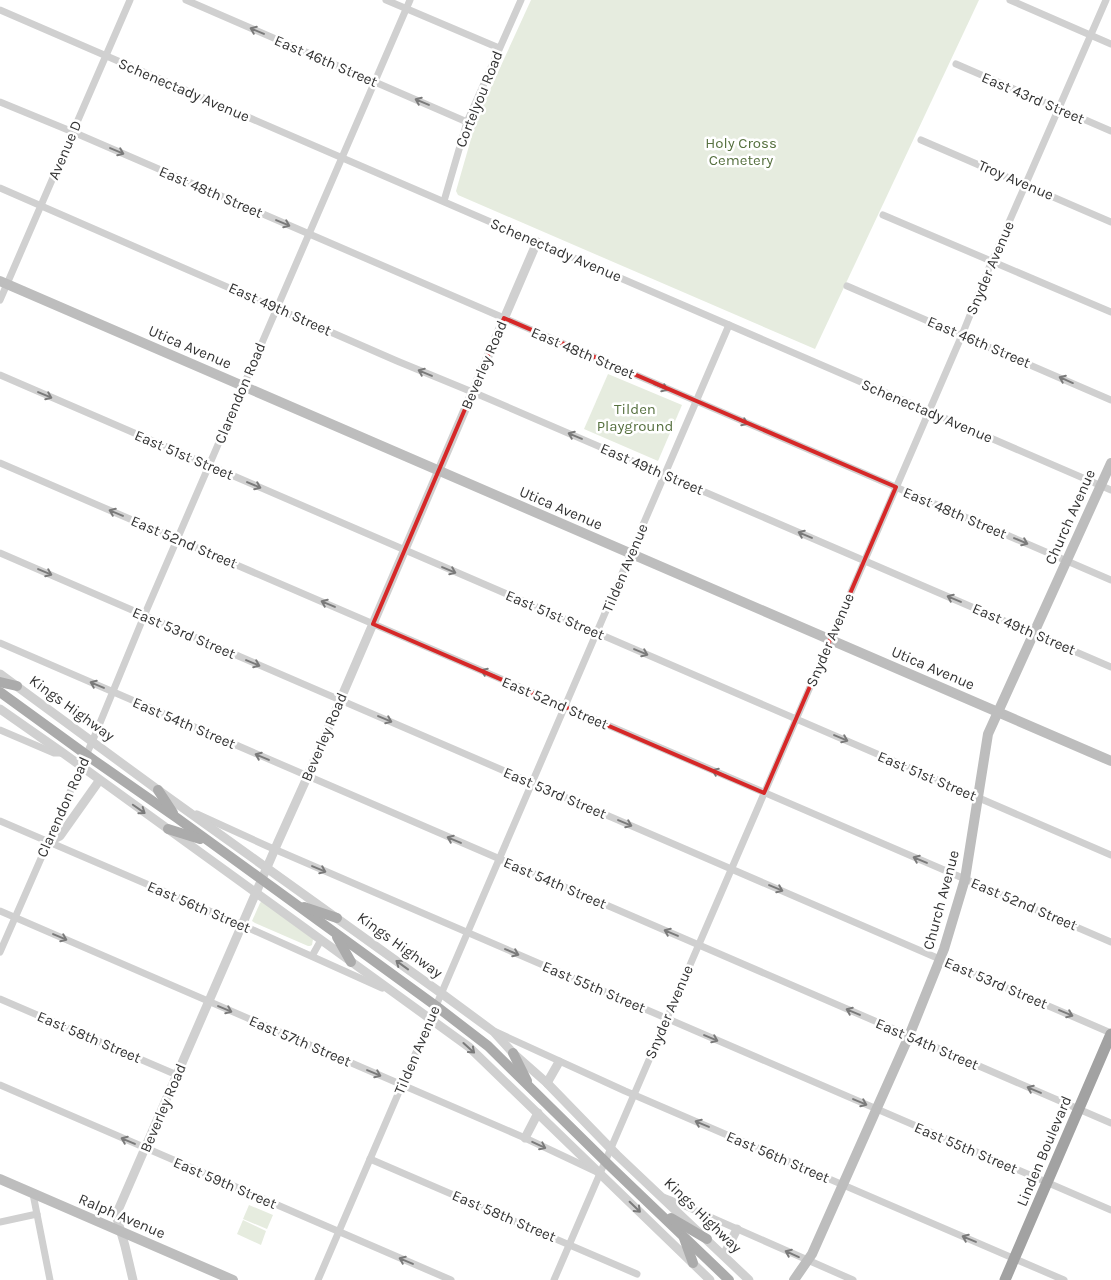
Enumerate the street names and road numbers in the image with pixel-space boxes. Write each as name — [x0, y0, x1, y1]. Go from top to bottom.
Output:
street label: East 46th Street — [272, 31, 381, 91]
street label: Cortelyou Road — [451, 48, 507, 150]
street label: Schenectady Avenue — [116, 54, 252, 126]
street label: East 43rd Street — [979, 68, 1087, 128]
street label: Avenue D — [44, 118, 86, 182]
street label: Troy Avenue — [976, 156, 1056, 204]
street label: East 48th Street — [156, 162, 266, 222]
street label: Schenectady Avenue — [488, 214, 624, 286]
street label: Snyder Avenue — [962, 218, 1018, 318]
street label: East 49th Street — [226, 278, 334, 340]
street label: East 46th Street — [925, 312, 1034, 372]
street label: Beverley Road — [457, 318, 511, 412]
street label: Utica Avenue — [146, 321, 234, 373]
street label: East 48th Street — [528, 323, 638, 383]
street label: Clarendon Road — [211, 340, 269, 446]
street label: Schenectady Avenue — [859, 375, 995, 447]
street label: East 51st Street — [132, 426, 236, 484]
street label: East 49th Street — [598, 439, 707, 499]
street label: Church Avenue — [1041, 467, 1099, 567]
street label: Utica Avenue — [517, 482, 605, 534]
street label: East 48th Street — [900, 483, 1010, 543]
street label: East 52nd Street — [128, 512, 240, 573]
street label: Tilden Avenue — [598, 521, 652, 615]
street label: East 51st Street — [503, 586, 607, 644]
street label: Snyder Avenue — [802, 590, 858, 690]
street label: East 49th Street — [970, 599, 1079, 659]
street label: East 53rd Street — [130, 603, 239, 663]
street label: Utica Avenue — [889, 642, 977, 694]
street label: Kings Highway — [26, 671, 118, 745]
street label: East 52nd Street — [499, 673, 611, 734]
street label: Beverley Road — [297, 690, 351, 784]
street label: East 54th Street — [130, 693, 238, 753]
street label: East 51st Street — [875, 747, 979, 805]
street label: Clarendon Road — [33, 754, 93, 860]
street label: East 53rd Street — [501, 763, 610, 823]
street label: Church Avenue — [919, 848, 963, 952]
street label: East 54th Street — [501, 853, 609, 913]
street label: East 52nd Street — [968, 874, 1080, 935]
street label: East 56th Street — [145, 877, 254, 937]
street label: Kings Highway — [354, 908, 446, 982]
street label: East 53rd Street — [942, 953, 1051, 1013]
street label: East 55th Street — [540, 957, 649, 1017]
street label: Snyder Avenue — [641, 962, 697, 1062]
street label: Tilden Avenue — [390, 1003, 444, 1097]
street label: East 58th Street — [34, 1007, 144, 1067]
street label: East 57th Street — [246, 1011, 354, 1071]
street label: East 54th Street — [873, 1014, 981, 1074]
street label: Beverley Road — [136, 1061, 190, 1155]
street label: Linden Boulevard — [1013, 1093, 1075, 1209]
street label: East 55th Street — [912, 1118, 1021, 1178]
street label: East 56th Street — [724, 1127, 833, 1187]
street label: East 59th Street — [171, 1153, 280, 1213]
street label: Kings Highway — [661, 1174, 745, 1256]
street label: East 58th Street — [449, 1186, 559, 1246]
street label: Ralph Avenue — [76, 1190, 168, 1242]

